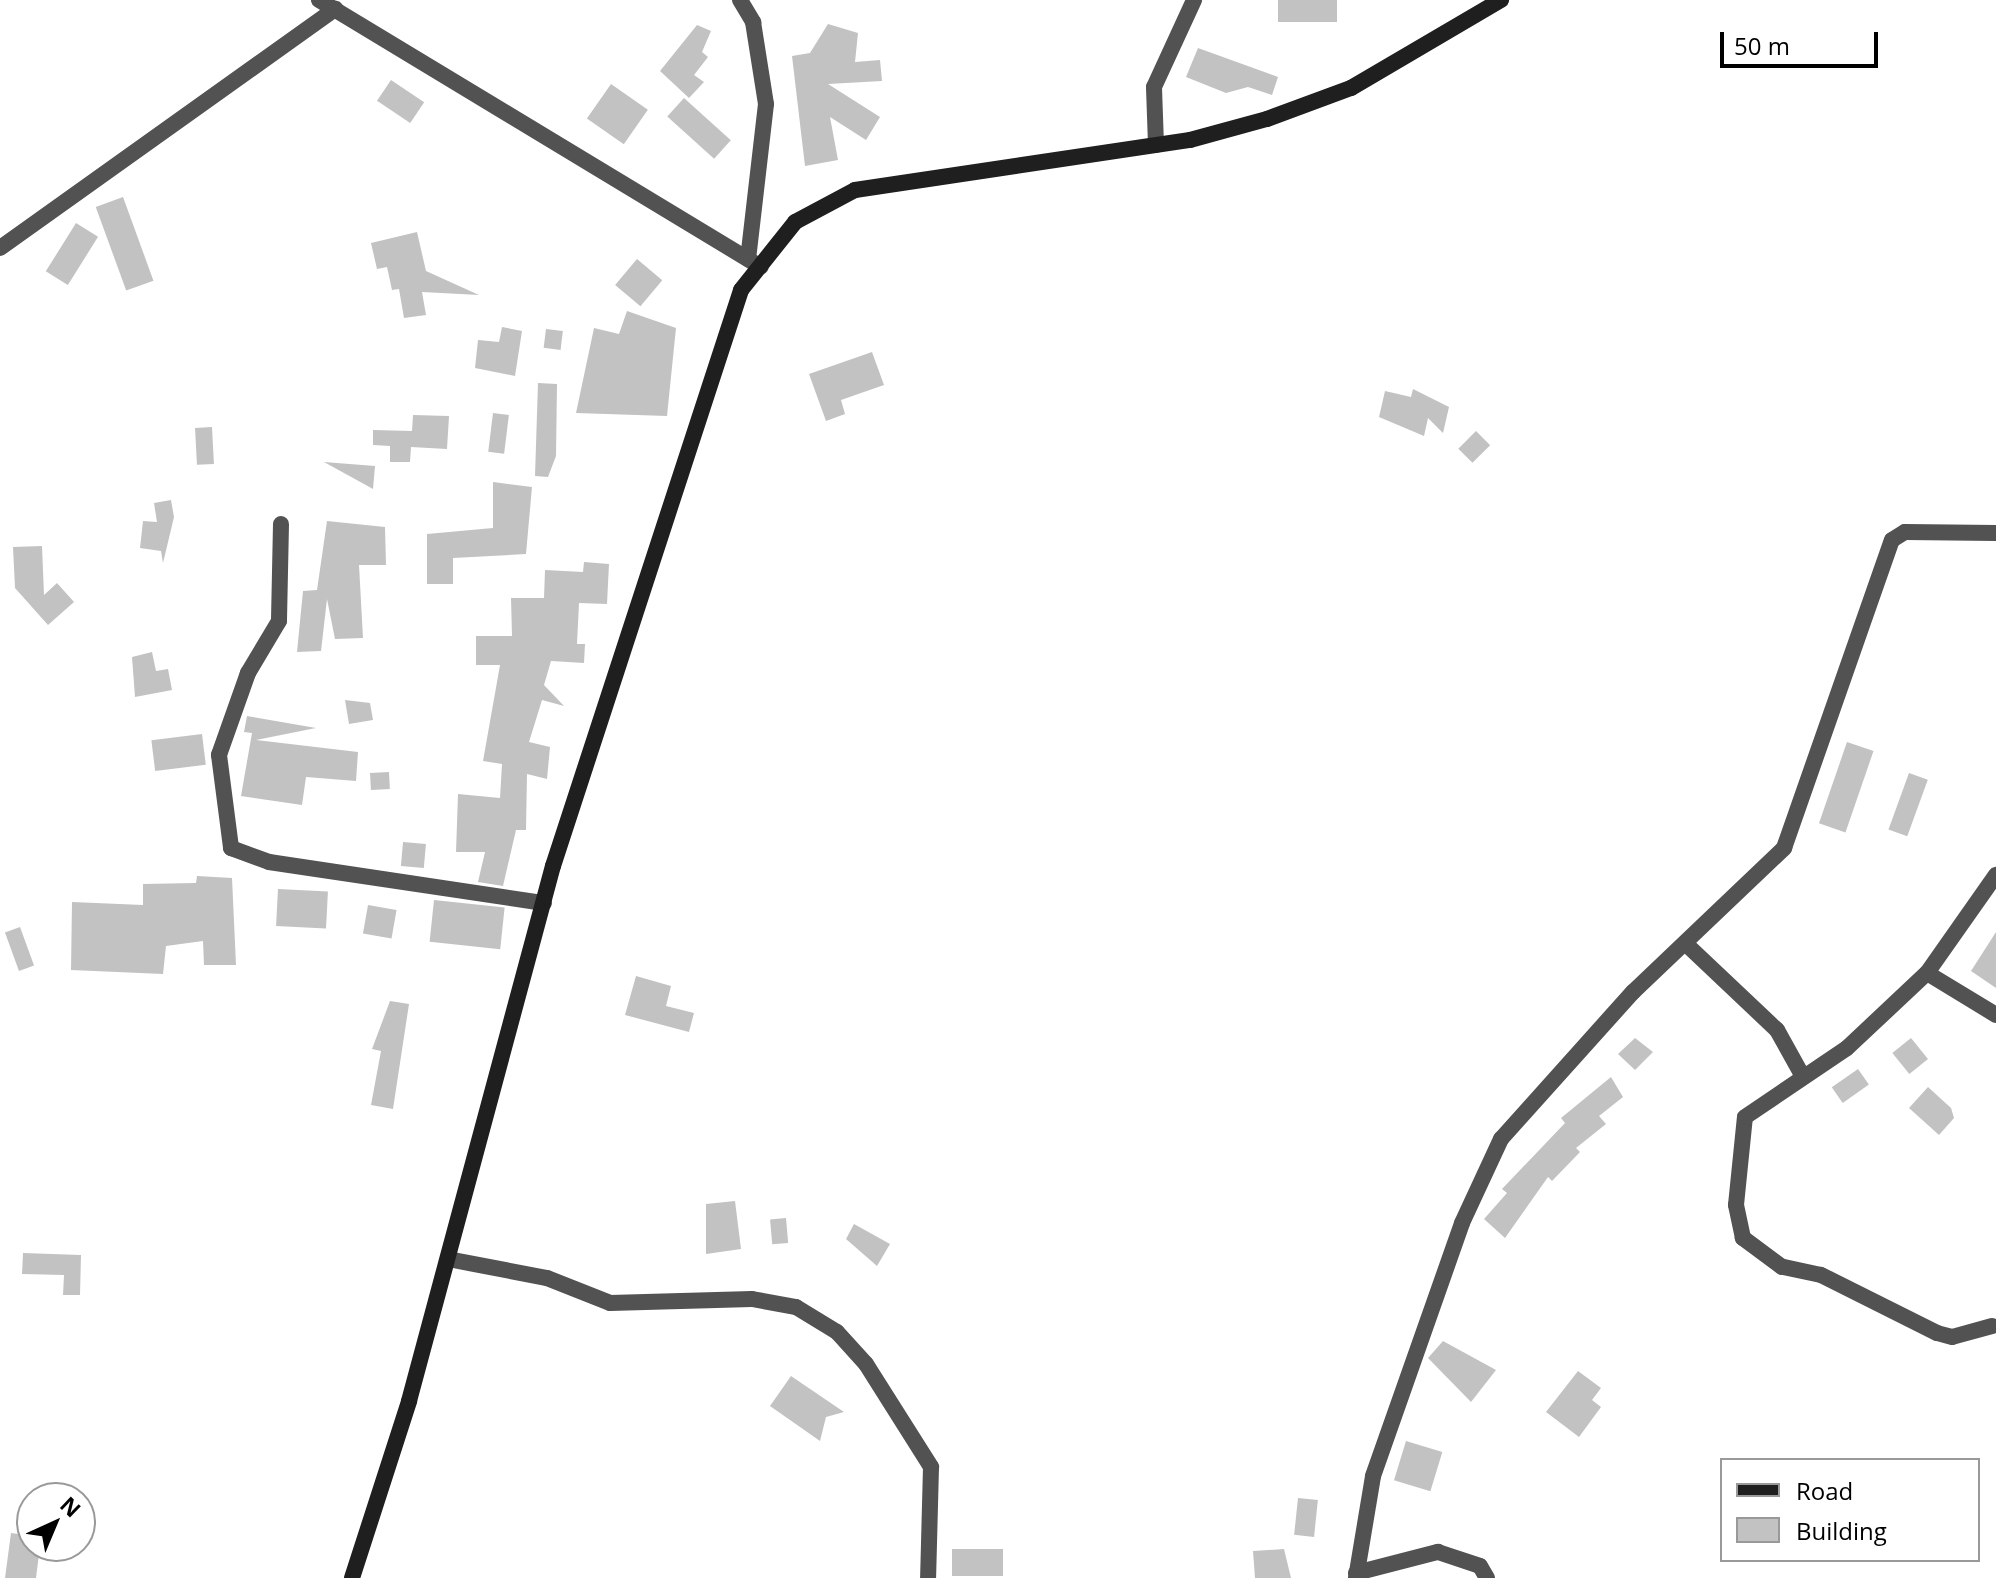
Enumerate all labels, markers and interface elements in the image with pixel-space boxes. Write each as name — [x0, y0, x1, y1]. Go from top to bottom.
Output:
scale bar — [1724, 16, 1882, 66]
text: 50 m — [1734, 29, 1790, 62]
legend — [1720, 1458, 1980, 1562]
text: Road — [1796, 1474, 1853, 1507]
north arrow — [16, 1482, 96, 1562]
text: N — [54, 1489, 88, 1523]
text: Building — [1796, 1514, 1887, 1547]

